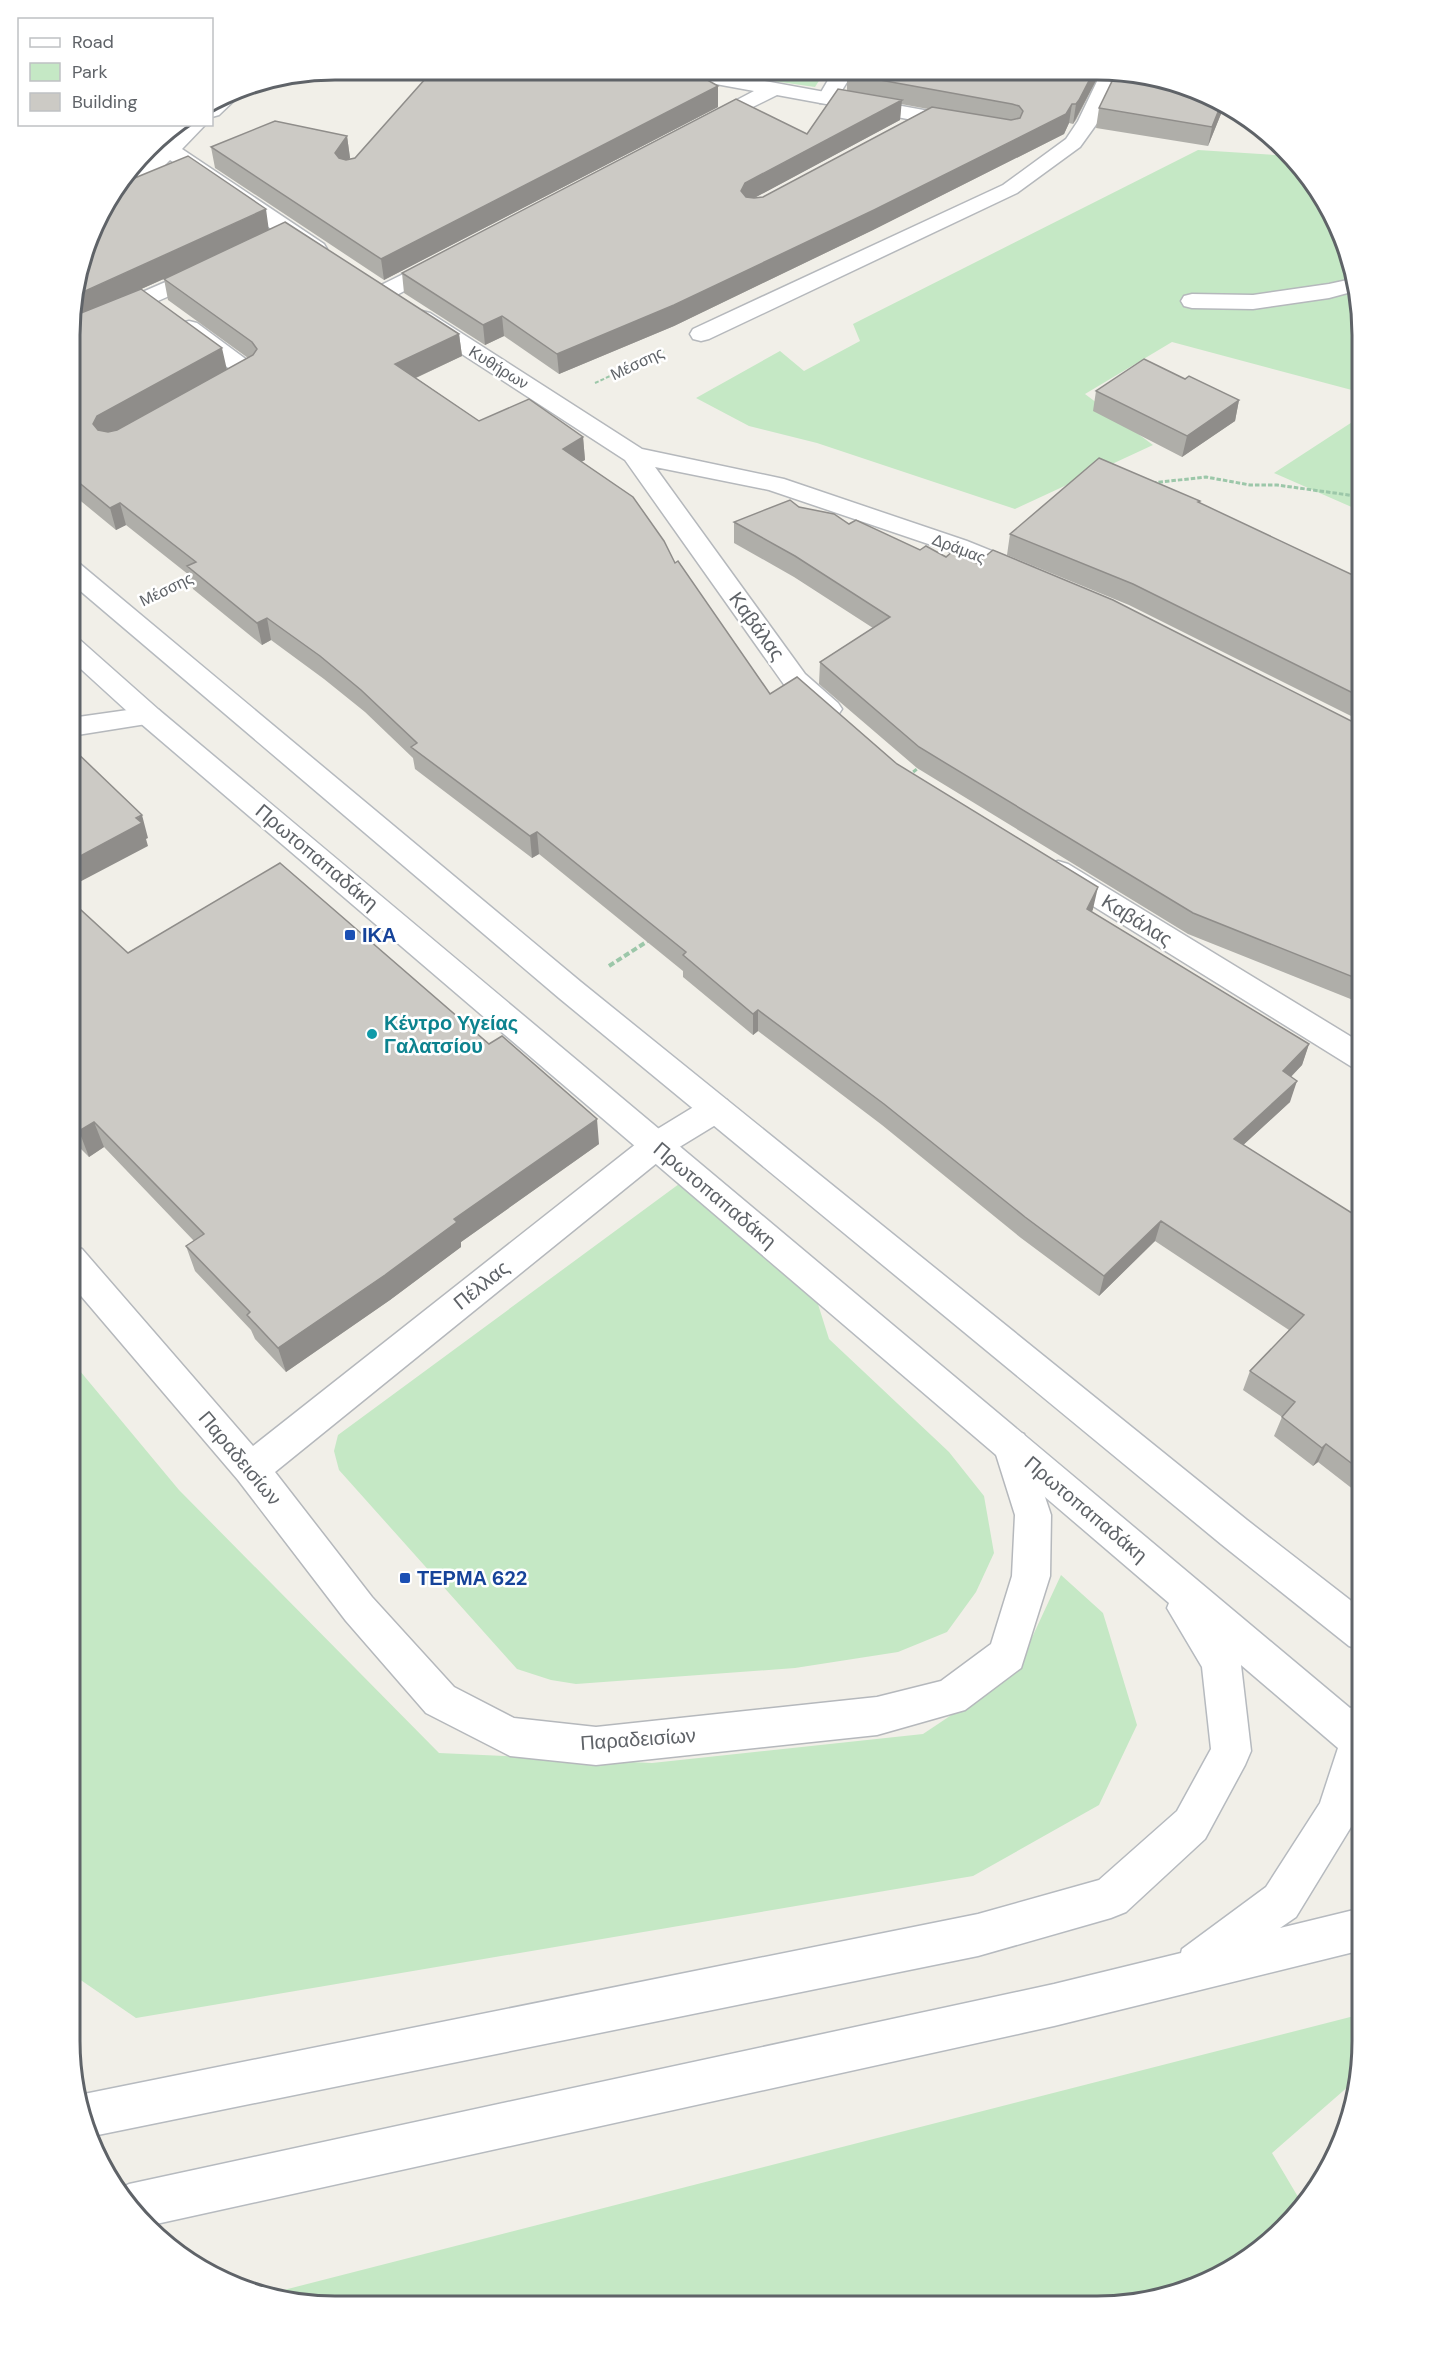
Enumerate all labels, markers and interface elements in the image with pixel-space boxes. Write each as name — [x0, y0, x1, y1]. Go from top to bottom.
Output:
legend — [18, 18, 213, 126]
text: Road — [72, 30, 114, 54]
text: Park — [72, 60, 108, 84]
text: Building — [72, 90, 137, 114]
street label: Κυθήρων — [465, 341, 533, 394]
street label: Μέσσης — [607, 342, 668, 385]
street label: Δράμας — [929, 529, 989, 568]
street label: Μέσσης — [136, 567, 197, 611]
street label: Καβάλας — [723, 587, 791, 666]
street label: Πρωτοπαπαδάκη — [250, 798, 384, 916]
street label: Καβάλας — [1097, 888, 1178, 952]
place label: ΙΚΑ — [362, 922, 396, 948]
marker: ΙΚΑ — [343, 928, 357, 942]
place label: Κέντρο Υγείας Γαλατσίου — [384, 1010, 518, 1059]
marker: Κέντρο Υγείας Γαλατσίου — [365, 1027, 379, 1041]
street label: Πρωτοπαπαδάκη — [648, 1136, 782, 1254]
street label: Πέλλας — [448, 1254, 514, 1315]
street label: Παραδεισίων — [193, 1405, 287, 1511]
street label: Πρωτοπαπαδάκη — [1019, 1450, 1153, 1568]
place label: ΤΕΡΜΑ 622 — [417, 1565, 527, 1591]
marker: ΤΕΡΜΑ 622 — [398, 1571, 412, 1585]
street label: Παραδεισίων — [579, 1722, 697, 1756]

